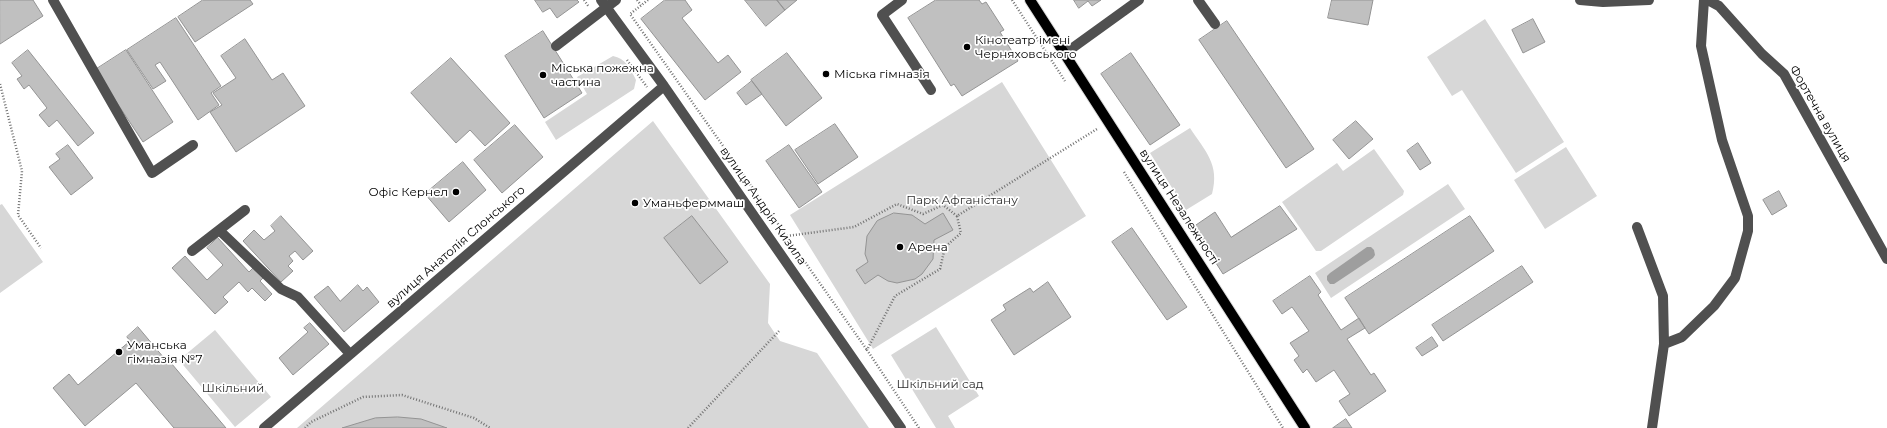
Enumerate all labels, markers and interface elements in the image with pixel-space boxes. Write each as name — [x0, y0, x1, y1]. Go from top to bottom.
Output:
place label: Кінотеатр імені Черняховського — [975, 33, 1077, 61]
marker: Кінотеатр імені Черняховського — [962, 42, 972, 52]
place label: Міська пожежна частина — [551, 61, 654, 89]
street label: Фортечна вулиця — [1786, 63, 1854, 165]
place label: Міська гімназія — [834, 67, 930, 81]
marker: Міська гімназія — [821, 69, 831, 79]
marker: Міська пожежна частина — [538, 70, 548, 80]
street label: вулиця Андрія Кизила — [717, 144, 809, 268]
street label: вулиця Незалежності — [1136, 147, 1222, 267]
street label: вулиця Анатолія Слонського — [384, 183, 528, 311]
place label: Офіс Кернел — [369, 185, 448, 199]
marker: Офіс Кернел — [451, 187, 461, 197]
park label: Парк Афганістану — [906, 193, 1018, 207]
place label: Уманьферммаш — [643, 196, 744, 210]
marker: Уманьферммаш — [630, 198, 640, 208]
place label: Арена — [908, 240, 948, 254]
marker: Арена — [895, 242, 905, 252]
place label: Уманська гімназія №7 — [127, 338, 203, 366]
marker: Уманська гімназія №7 — [114, 347, 124, 357]
park label: Шкільний сад — [896, 377, 984, 391]
park label: Шкільний — [202, 381, 264, 395]

